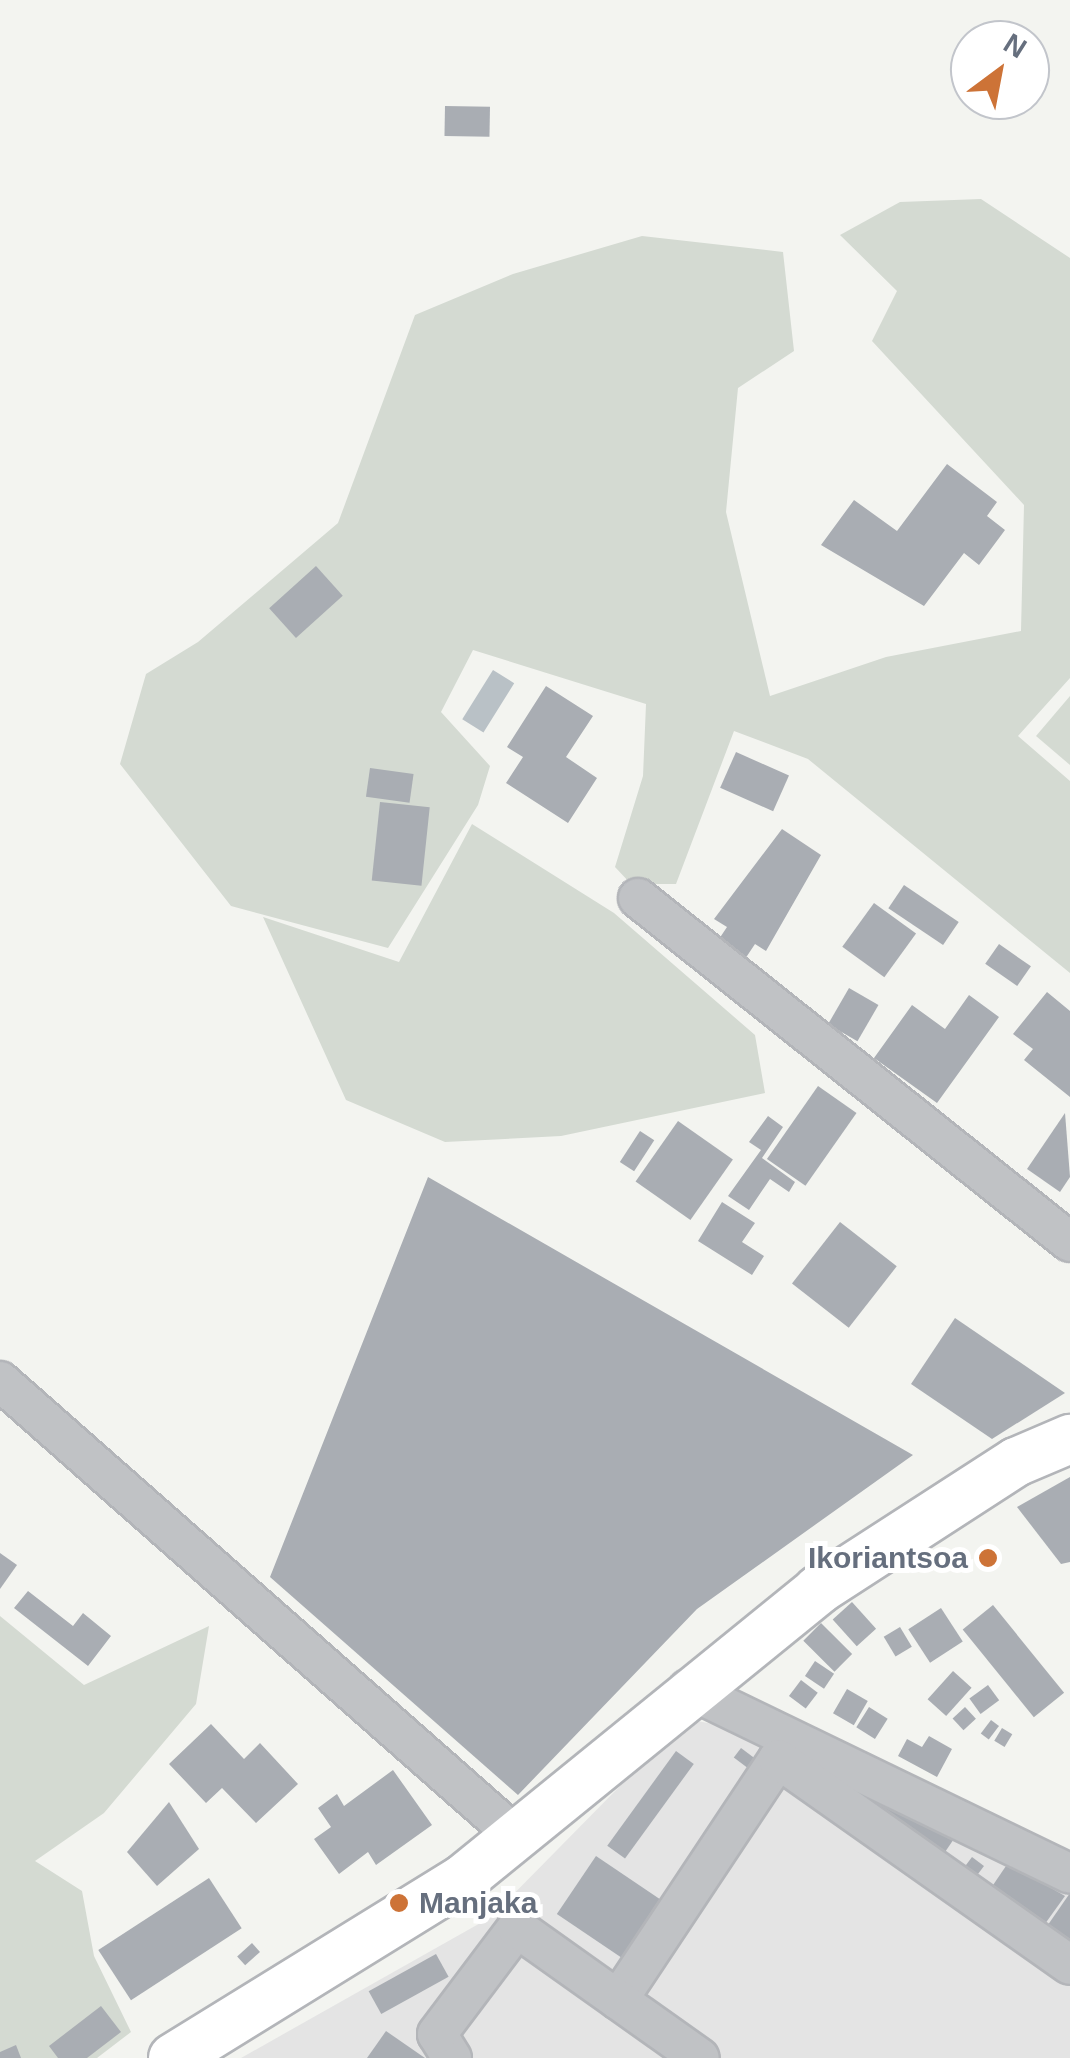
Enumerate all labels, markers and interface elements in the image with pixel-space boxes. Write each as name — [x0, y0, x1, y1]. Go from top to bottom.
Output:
north arrow — [950, 20, 1050, 120]
text: N — [998, 27, 1032, 64]
place label: Ikoriantsoa — [808, 1540, 968, 1576]
marker: Ikoriantsoa — [977, 1547, 999, 1569]
place label: Manjaka — [419, 1885, 537, 1921]
marker: Manjaka — [388, 1892, 410, 1914]

